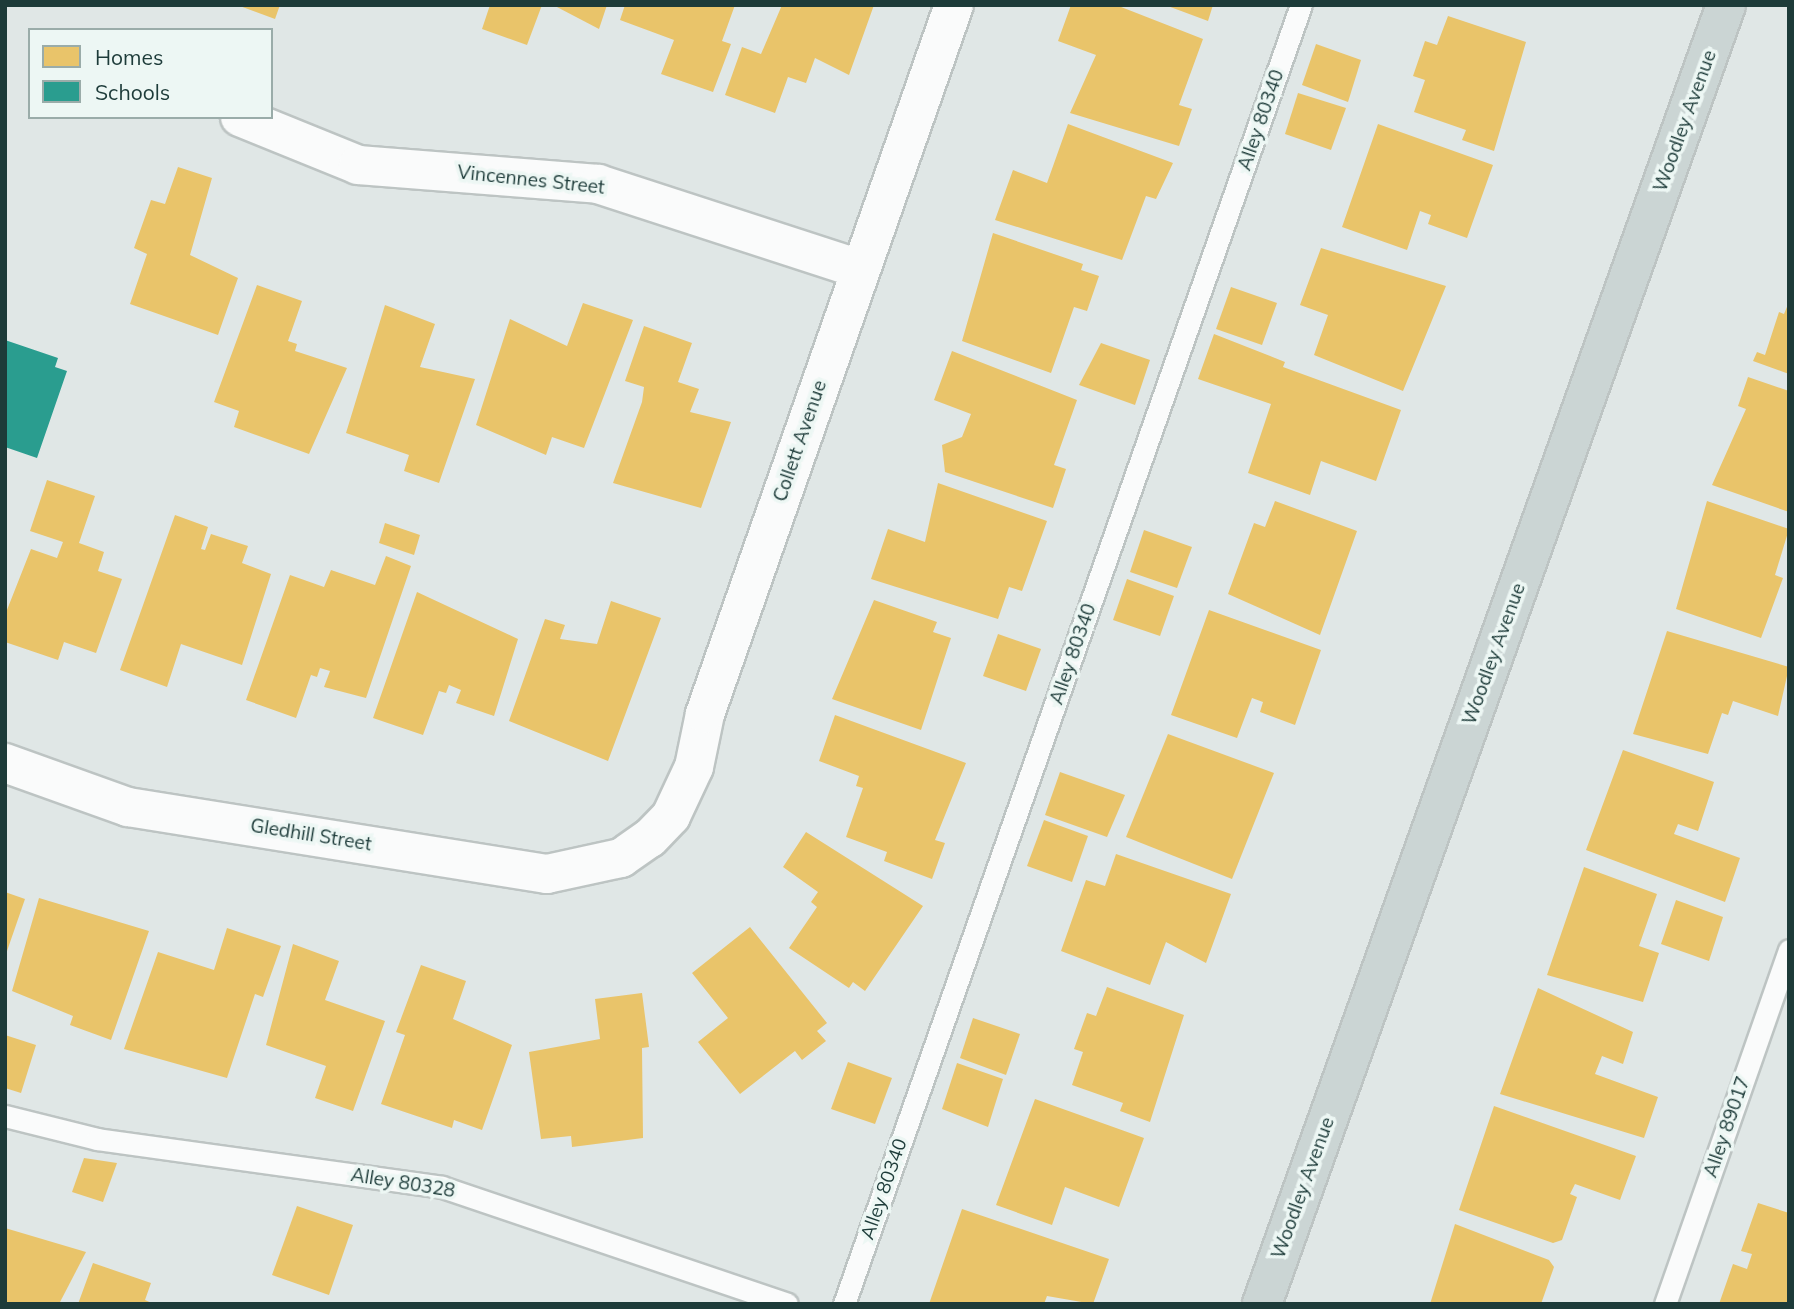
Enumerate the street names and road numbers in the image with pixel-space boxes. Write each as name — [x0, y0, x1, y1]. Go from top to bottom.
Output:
street label: Woodley Avenue — [1649, 47, 1721, 195]
street label: Alley 80340 — [1233, 67, 1289, 173]
street label: Vincennes Street — [456, 161, 606, 199]
street label: Collett Avenue — [769, 377, 831, 505]
street label: Woodley Avenue — [1458, 580, 1530, 728]
street label: Alley 80340 — [1045, 601, 1101, 707]
street label: Gledhill Street — [249, 814, 373, 856]
street label: Alley 89017 — [1699, 1074, 1755, 1180]
street label: Woodley Avenue — [1267, 1114, 1339, 1262]
street label: Alley 80340 — [856, 1136, 912, 1242]
street label: Alley 80328 — [349, 1164, 457, 1202]

